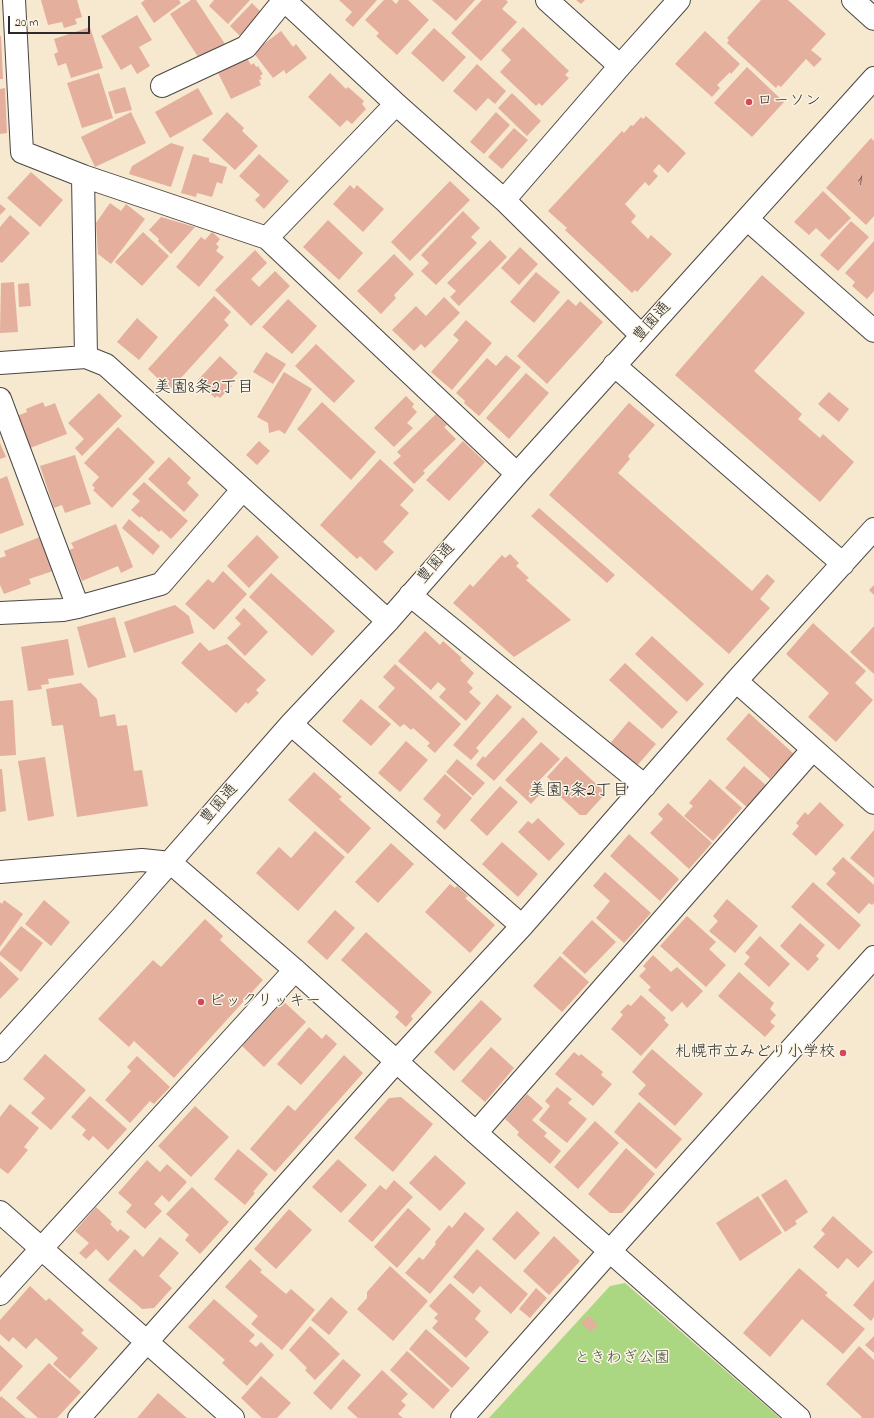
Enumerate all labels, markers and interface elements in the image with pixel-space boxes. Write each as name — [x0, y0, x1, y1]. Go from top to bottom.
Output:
scale bar — [10, 8, 92, 34]
text: 20 m — [15, 14, 38, 32]
place label: ローソン — [757, 92, 821, 112]
marker: ローソン — [744, 97, 754, 107]
house number: 1 — [858, 174, 862, 190]
street label: 豊園通 — [630, 299, 676, 347]
district label: 美園8条2丁目 — [154, 379, 254, 399]
street label: 豊園通 — [414, 540, 460, 588]
street label: 豊園通 — [197, 781, 243, 829]
district label: 美園7条2丁目 — [529, 782, 629, 802]
place label: ビックリッキー — [209, 992, 321, 1012]
marker: ビックリッキー — [196, 997, 206, 1007]
place label: 札幌市立みどり小学校 — [675, 1043, 835, 1063]
marker: 札幌市立みどり小学校 — [838, 1048, 848, 1058]
park label: ときわぎ公園 — [574, 1349, 670, 1369]

